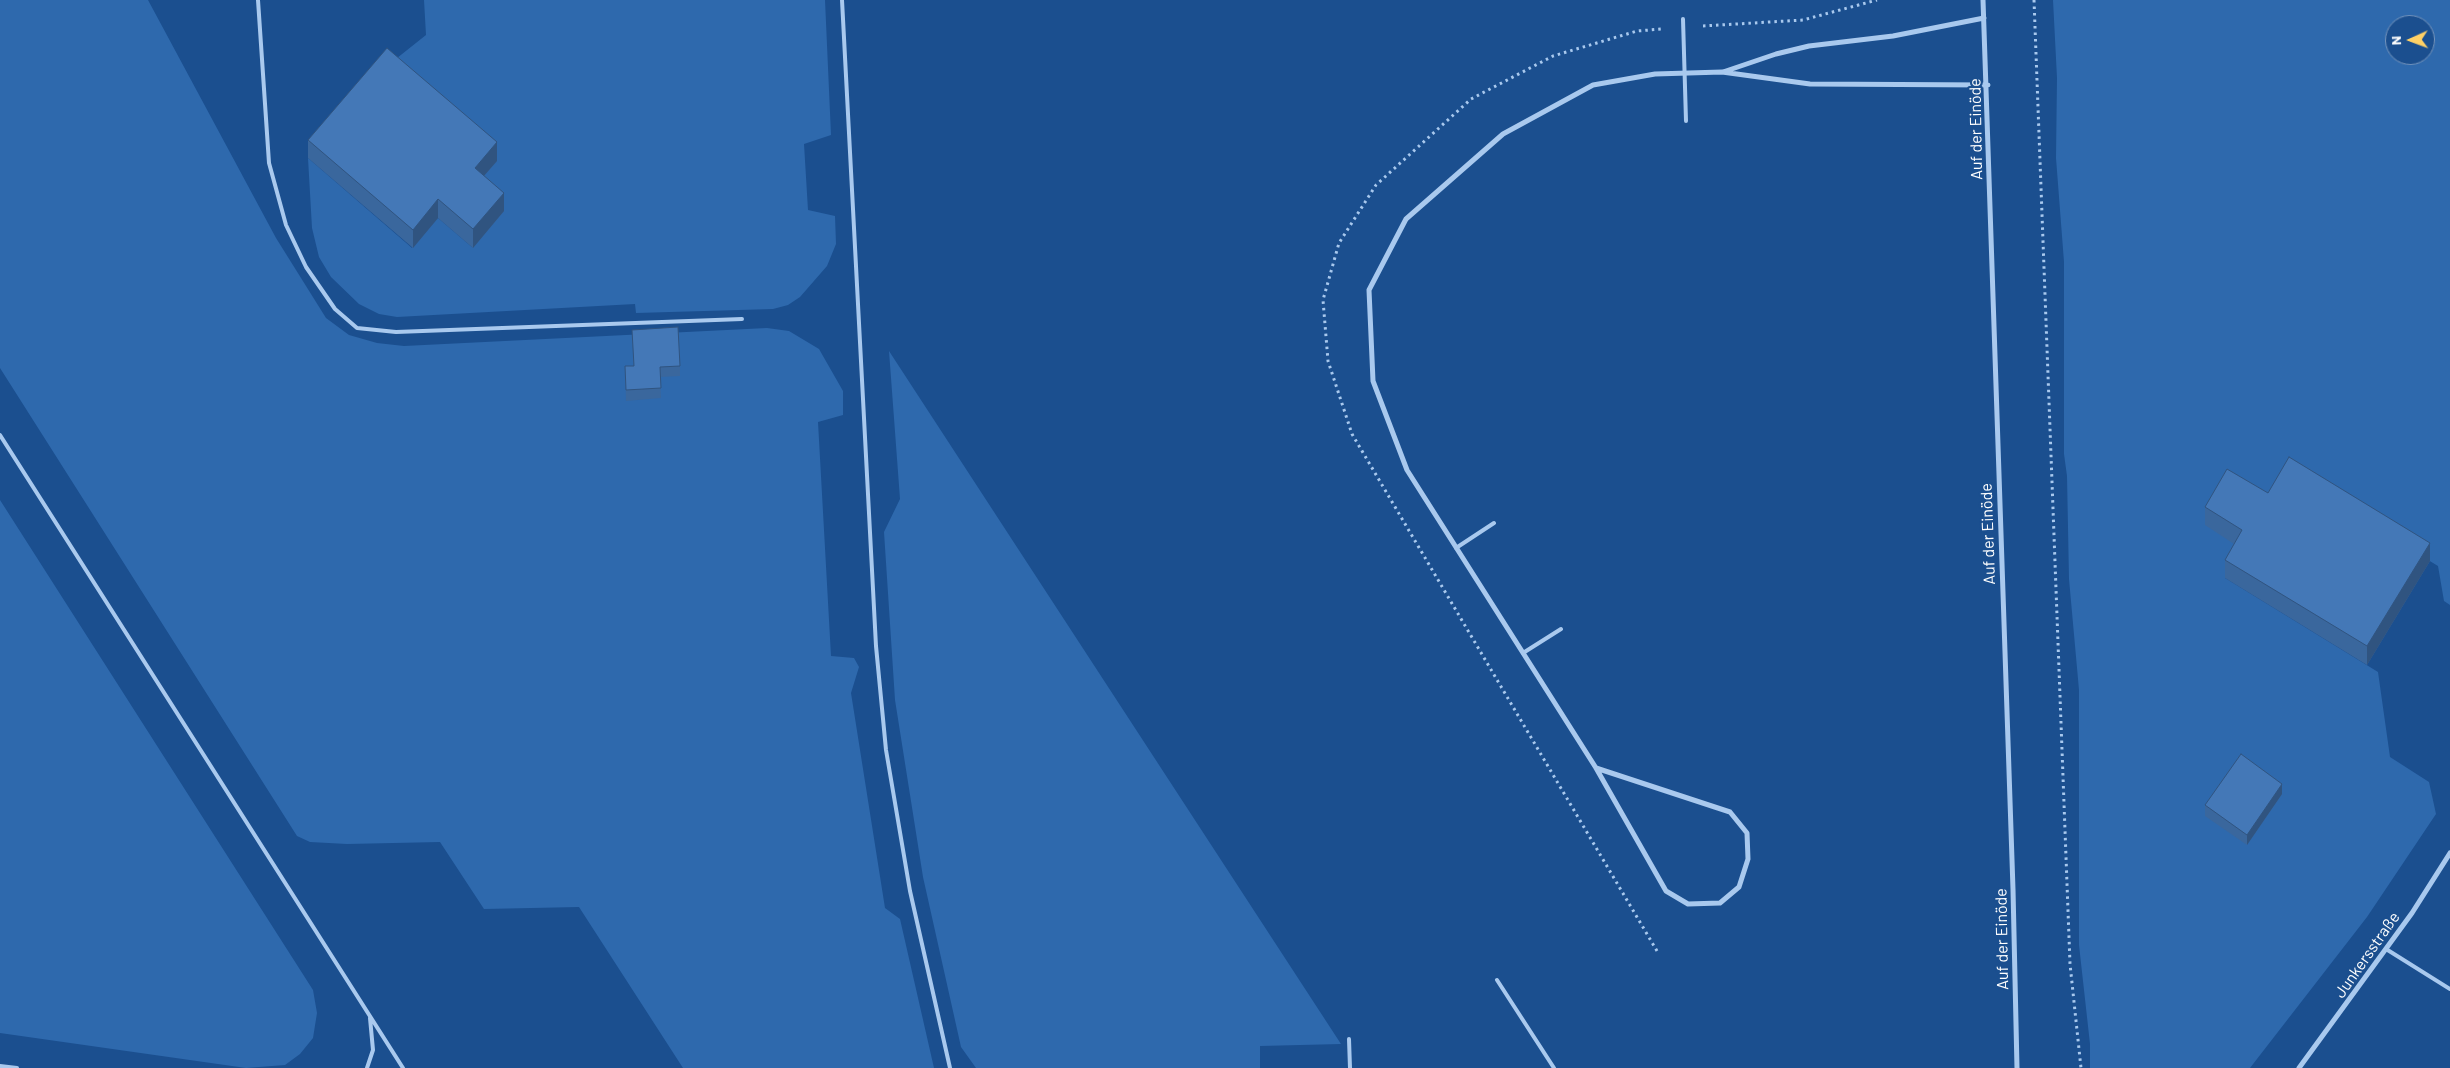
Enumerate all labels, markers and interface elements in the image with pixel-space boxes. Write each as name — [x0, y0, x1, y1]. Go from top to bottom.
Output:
north arrow — [2385, 15, 2435, 65]
text: N — [2387, 36, 2404, 45]
street label: Auf der Einöde — [1966, 78, 1986, 180]
street label: Auf der Einöde — [1977, 483, 1999, 585]
street label: Auf der Einöde — [1992, 888, 2012, 990]
street label: Junkersstraße — [2330, 908, 2404, 1002]

